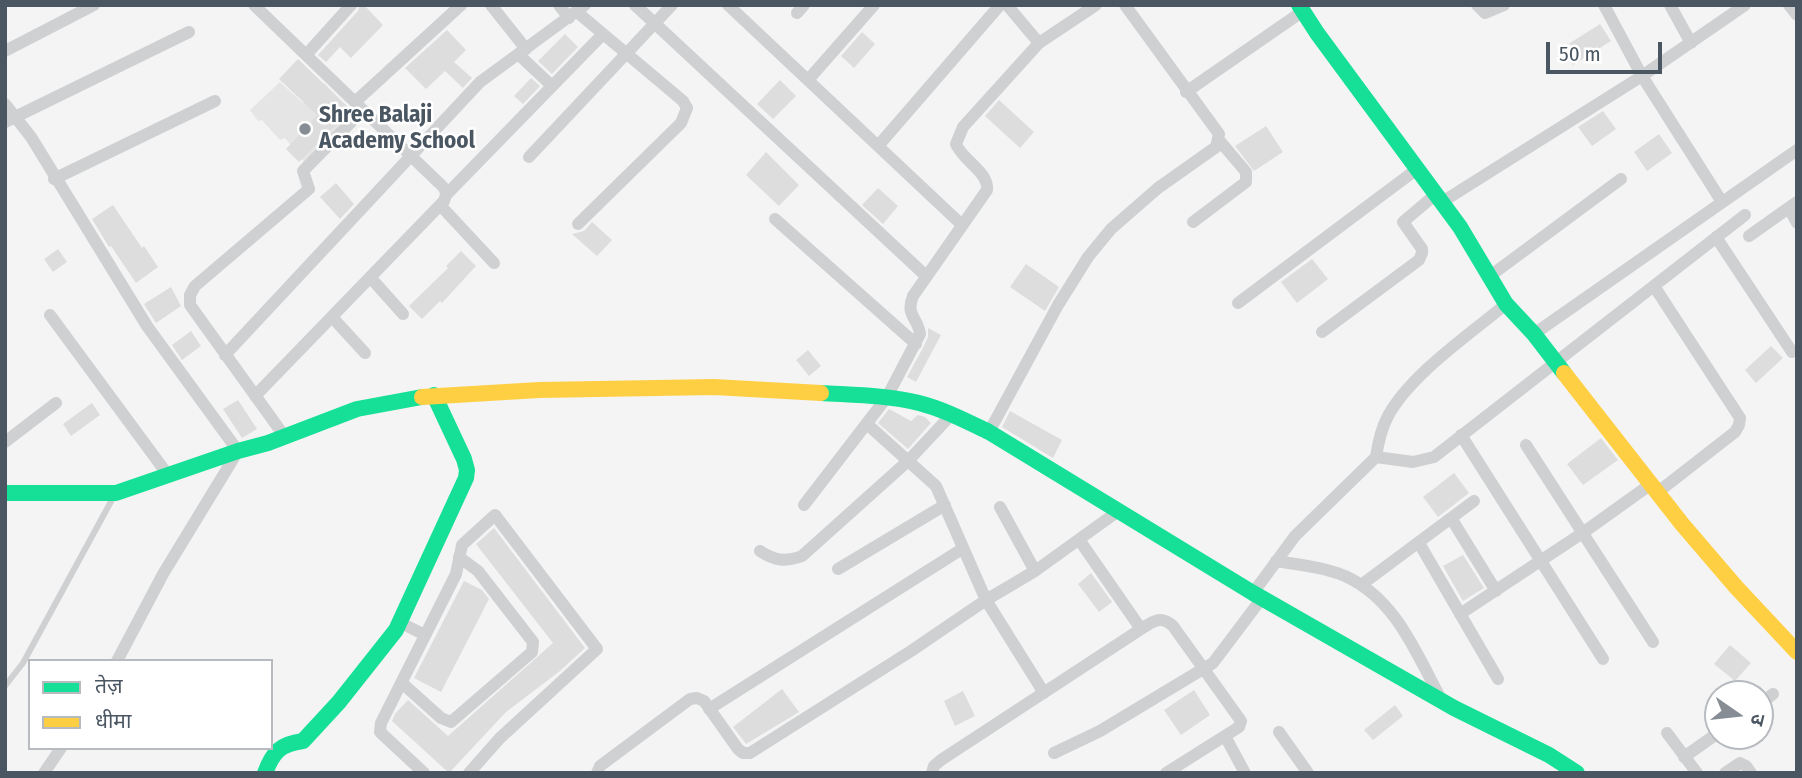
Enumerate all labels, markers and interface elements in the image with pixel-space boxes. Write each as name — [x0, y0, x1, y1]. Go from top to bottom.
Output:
scale bar — [1550, 28, 1666, 72]
text: 50 m — [1559, 41, 1601, 67]
place label: Shree Balaji Academy School — [319, 102, 475, 156]
marker: Shree Balaji Academy School — [297, 121, 313, 137]
legend — [28, 659, 273, 750]
text: तेज़ — [95, 673, 123, 699]
north arrow — [1704, 680, 1774, 750]
text: धीमा — [95, 708, 131, 734]
text: उ — [1745, 712, 1770, 728]

